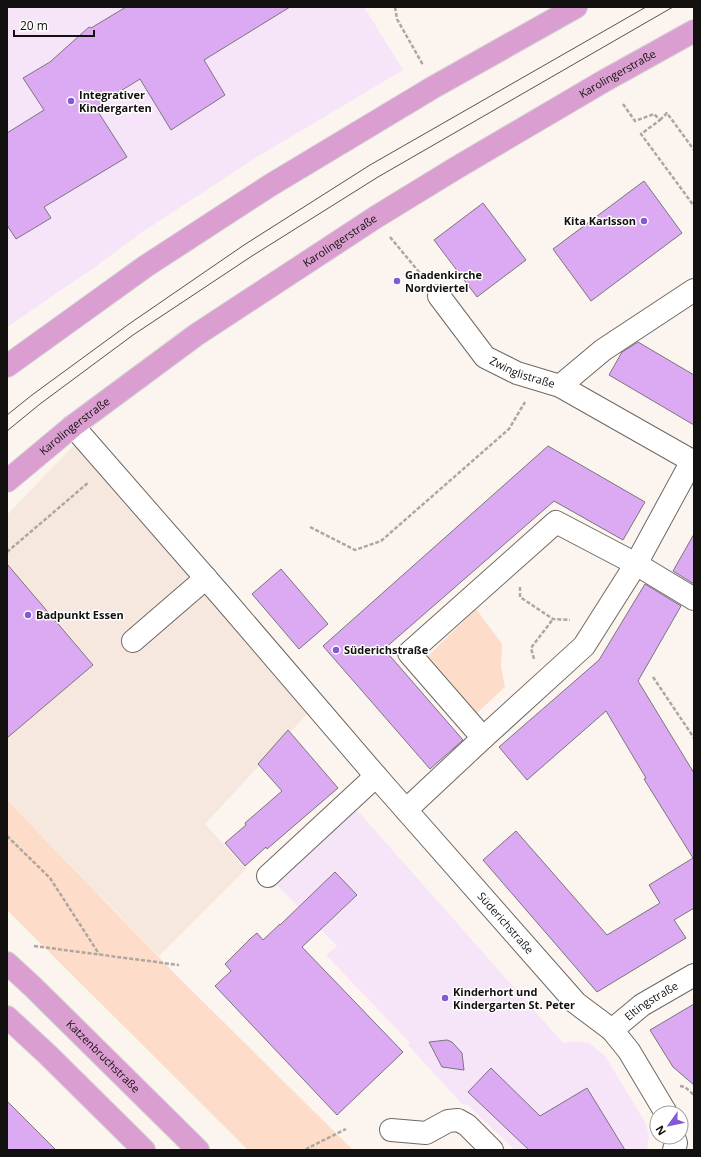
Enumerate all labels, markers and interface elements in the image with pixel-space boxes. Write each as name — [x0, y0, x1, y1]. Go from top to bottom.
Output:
scale bar — [14, 12, 94, 38]
text: 20 m — [20, 17, 48, 34]
street label: Karolingerstraße — [576, 46, 658, 101]
place label: Integrativer Kindergarten — [79, 87, 152, 115]
marker: Integrativer Kindergarten — [66, 96, 76, 106]
street label: Karolingerstraße — [300, 210, 380, 270]
place label: Kita Karlsson — [564, 213, 636, 228]
marker: Kita Karlsson — [639, 216, 649, 226]
place label: Gnadenkirche Nordviertel — [405, 267, 483, 295]
marker: Gnadenkirche Nordviertel — [392, 276, 402, 286]
street label: Zwinglistraße — [487, 353, 557, 391]
street label: Karolingerstraße — [36, 393, 113, 458]
place label: Badpunkt Essen — [36, 607, 124, 622]
marker: Badpunkt Essen — [23, 610, 33, 620]
place label: Süderichstraße — [344, 642, 429, 657]
marker: Süderichstraße — [331, 645, 341, 655]
street label: Süderichstraße — [475, 889, 537, 957]
street label: Eltingstraße — [621, 978, 681, 1024]
place label: Kinderhort und Kindergarten St. Peter — [453, 984, 575, 1012]
marker: Kinderhort und Kindergarten St. Peter — [440, 993, 450, 1003]
street label: Katzenbruchstraße — [63, 1016, 144, 1096]
north arrow — [649, 1105, 689, 1145]
text: N — [651, 1123, 669, 1139]

